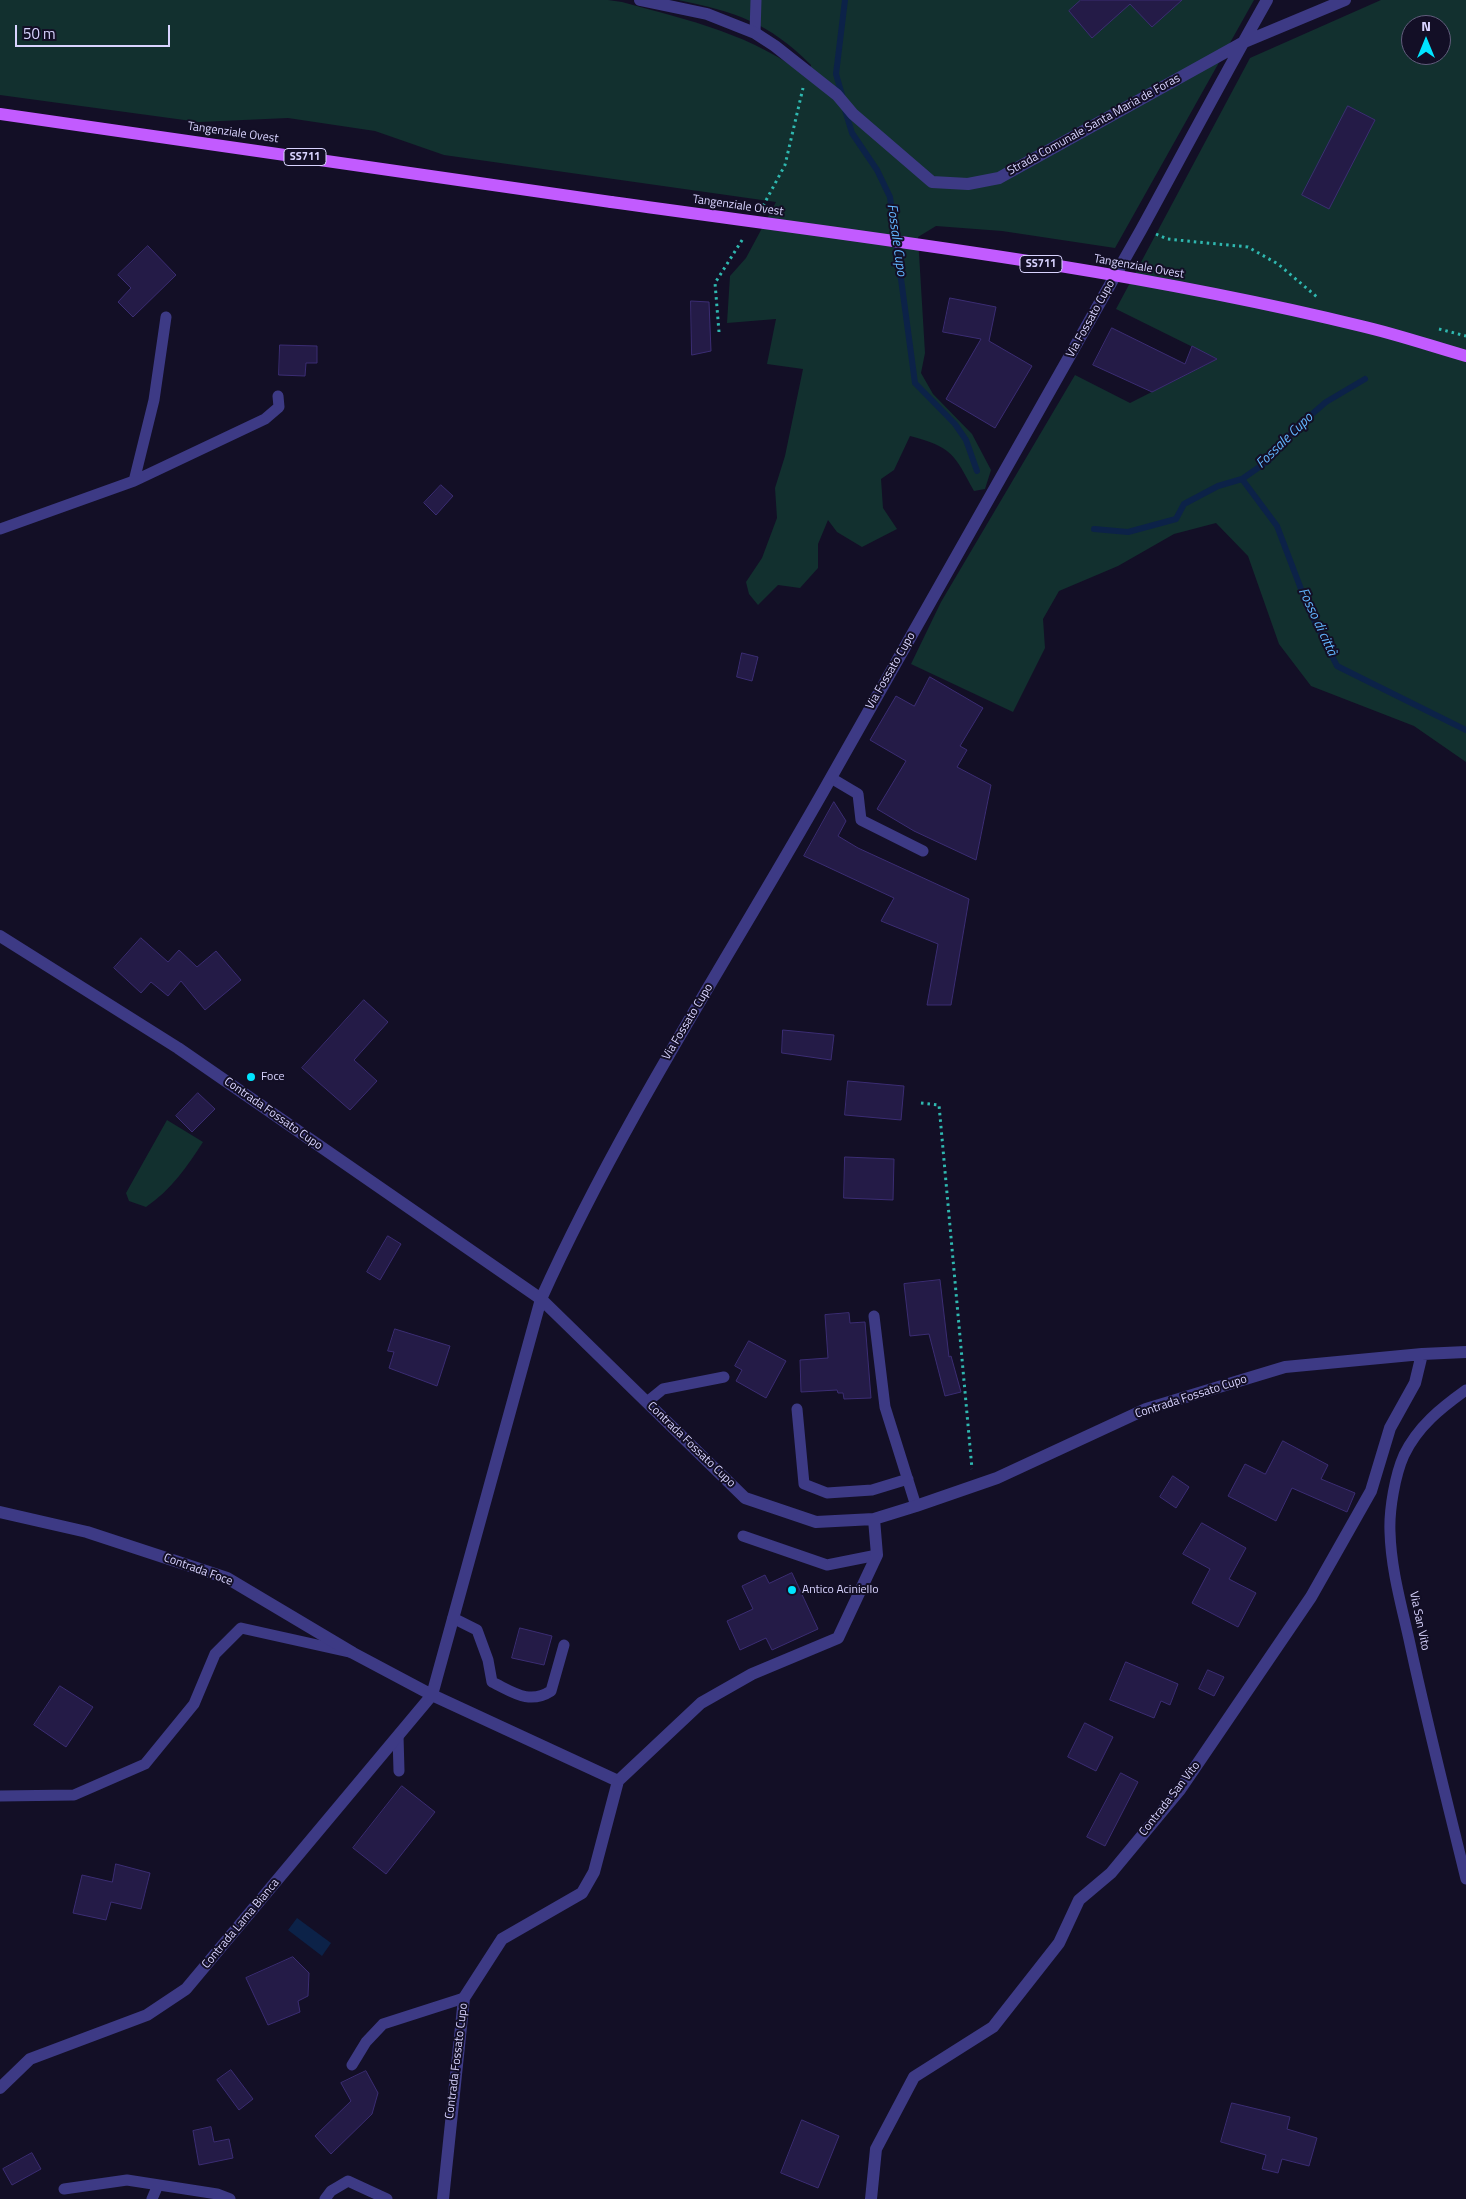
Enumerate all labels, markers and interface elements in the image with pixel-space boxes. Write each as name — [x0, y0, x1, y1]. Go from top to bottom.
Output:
scale bar — [18, 15, 172, 47]
north arrow — [1401, 15, 1451, 65]
text: N — [1421, 15, 1431, 36]
text: 50 m — [23, 22, 56, 45]
street label: Strada Comunale Santa Maria de Foras — [1005, 71, 1183, 179]
street label: Tangenziale Ovest — [187, 120, 279, 146]
road number: SS711 — [284, 148, 326, 166]
street label: Tangenziale Ovest — [692, 193, 784, 219]
water label: Fossale Cupo — [883, 203, 909, 277]
street label: Tangenziale Ovest — [1093, 252, 1185, 282]
road number: SS711 — [1020, 255, 1062, 272]
street label: Via Fossato Cupo — [1064, 278, 1118, 360]
water label: Fossale Cupo — [1253, 410, 1317, 472]
water label: Fosso di città — [1294, 585, 1340, 659]
street label: Via Fossato Cupo — [863, 630, 919, 712]
street label: Via Fossato Cupo — [660, 981, 716, 1063]
place label: Foce — [261, 1070, 285, 1084]
marker: Foce — [245, 1071, 257, 1083]
street label: Contrada Fossato Cupo — [221, 1075, 325, 1153]
street label: Contrada Fossato Cupo — [1133, 1372, 1249, 1422]
street label: Contrada Fossato Cupo — [644, 1399, 738, 1491]
street label: Contrada Foce — [162, 1551, 234, 1589]
place label: Antico Aciniello — [802, 1583, 878, 1597]
marker: Antico Aciniello — [786, 1584, 798, 1596]
street label: Via San Vito — [1406, 1590, 1432, 1652]
street label: Contrada San Vito — [1137, 1759, 1203, 1839]
street label: Contrada Lama Bianca — [199, 1876, 283, 1972]
street label: Contrada Fossato Cupo — [443, 2002, 471, 2120]

